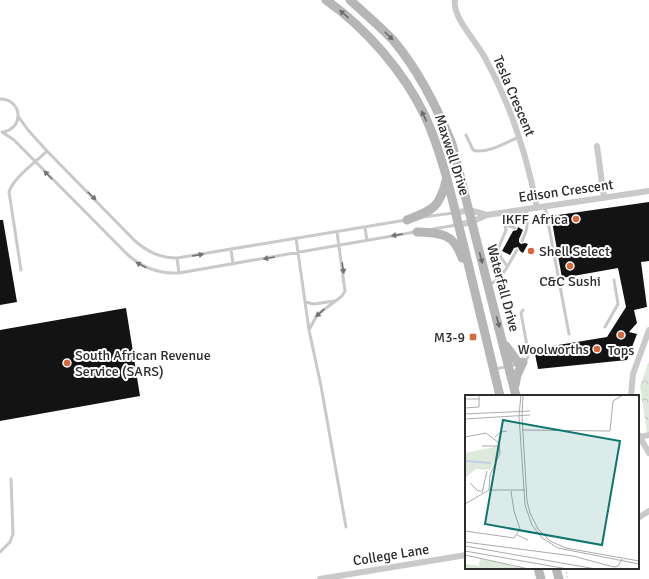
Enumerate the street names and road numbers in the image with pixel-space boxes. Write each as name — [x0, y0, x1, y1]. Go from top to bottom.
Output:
street label: Tesla Crescent — [489, 53, 539, 139]
street label: Maxwell Drive — [431, 112, 473, 198]
street label: Edison Crescent — [517, 176, 615, 206]
street label: Waterfall Drive — [483, 242, 523, 334]
street label: College Lane — [352, 541, 430, 569]

